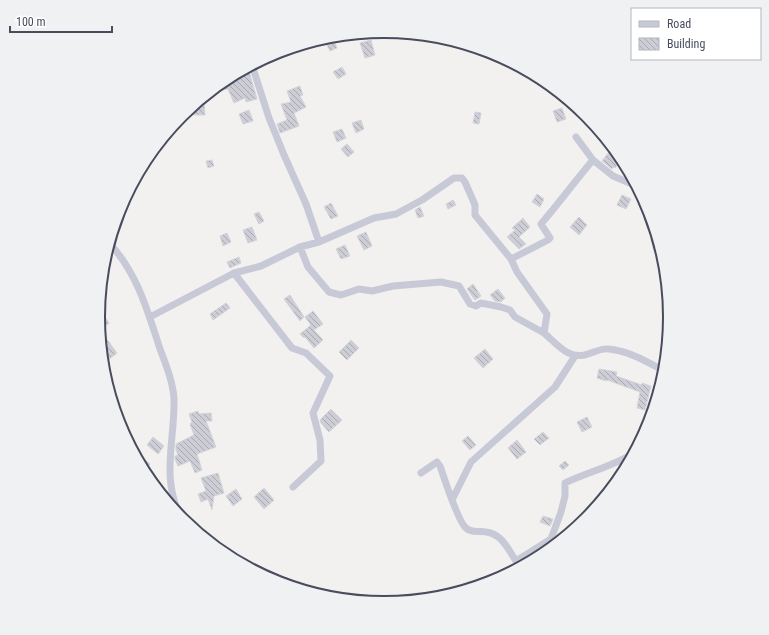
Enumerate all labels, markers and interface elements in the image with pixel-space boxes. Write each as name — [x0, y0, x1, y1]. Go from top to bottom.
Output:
scale bar — [10, 8, 112, 34]
legend — [631, 8, 761, 60]
text: 100 m — [16, 15, 46, 29]
text: Road — [667, 17, 691, 31]
text: Building — [667, 37, 705, 51]

